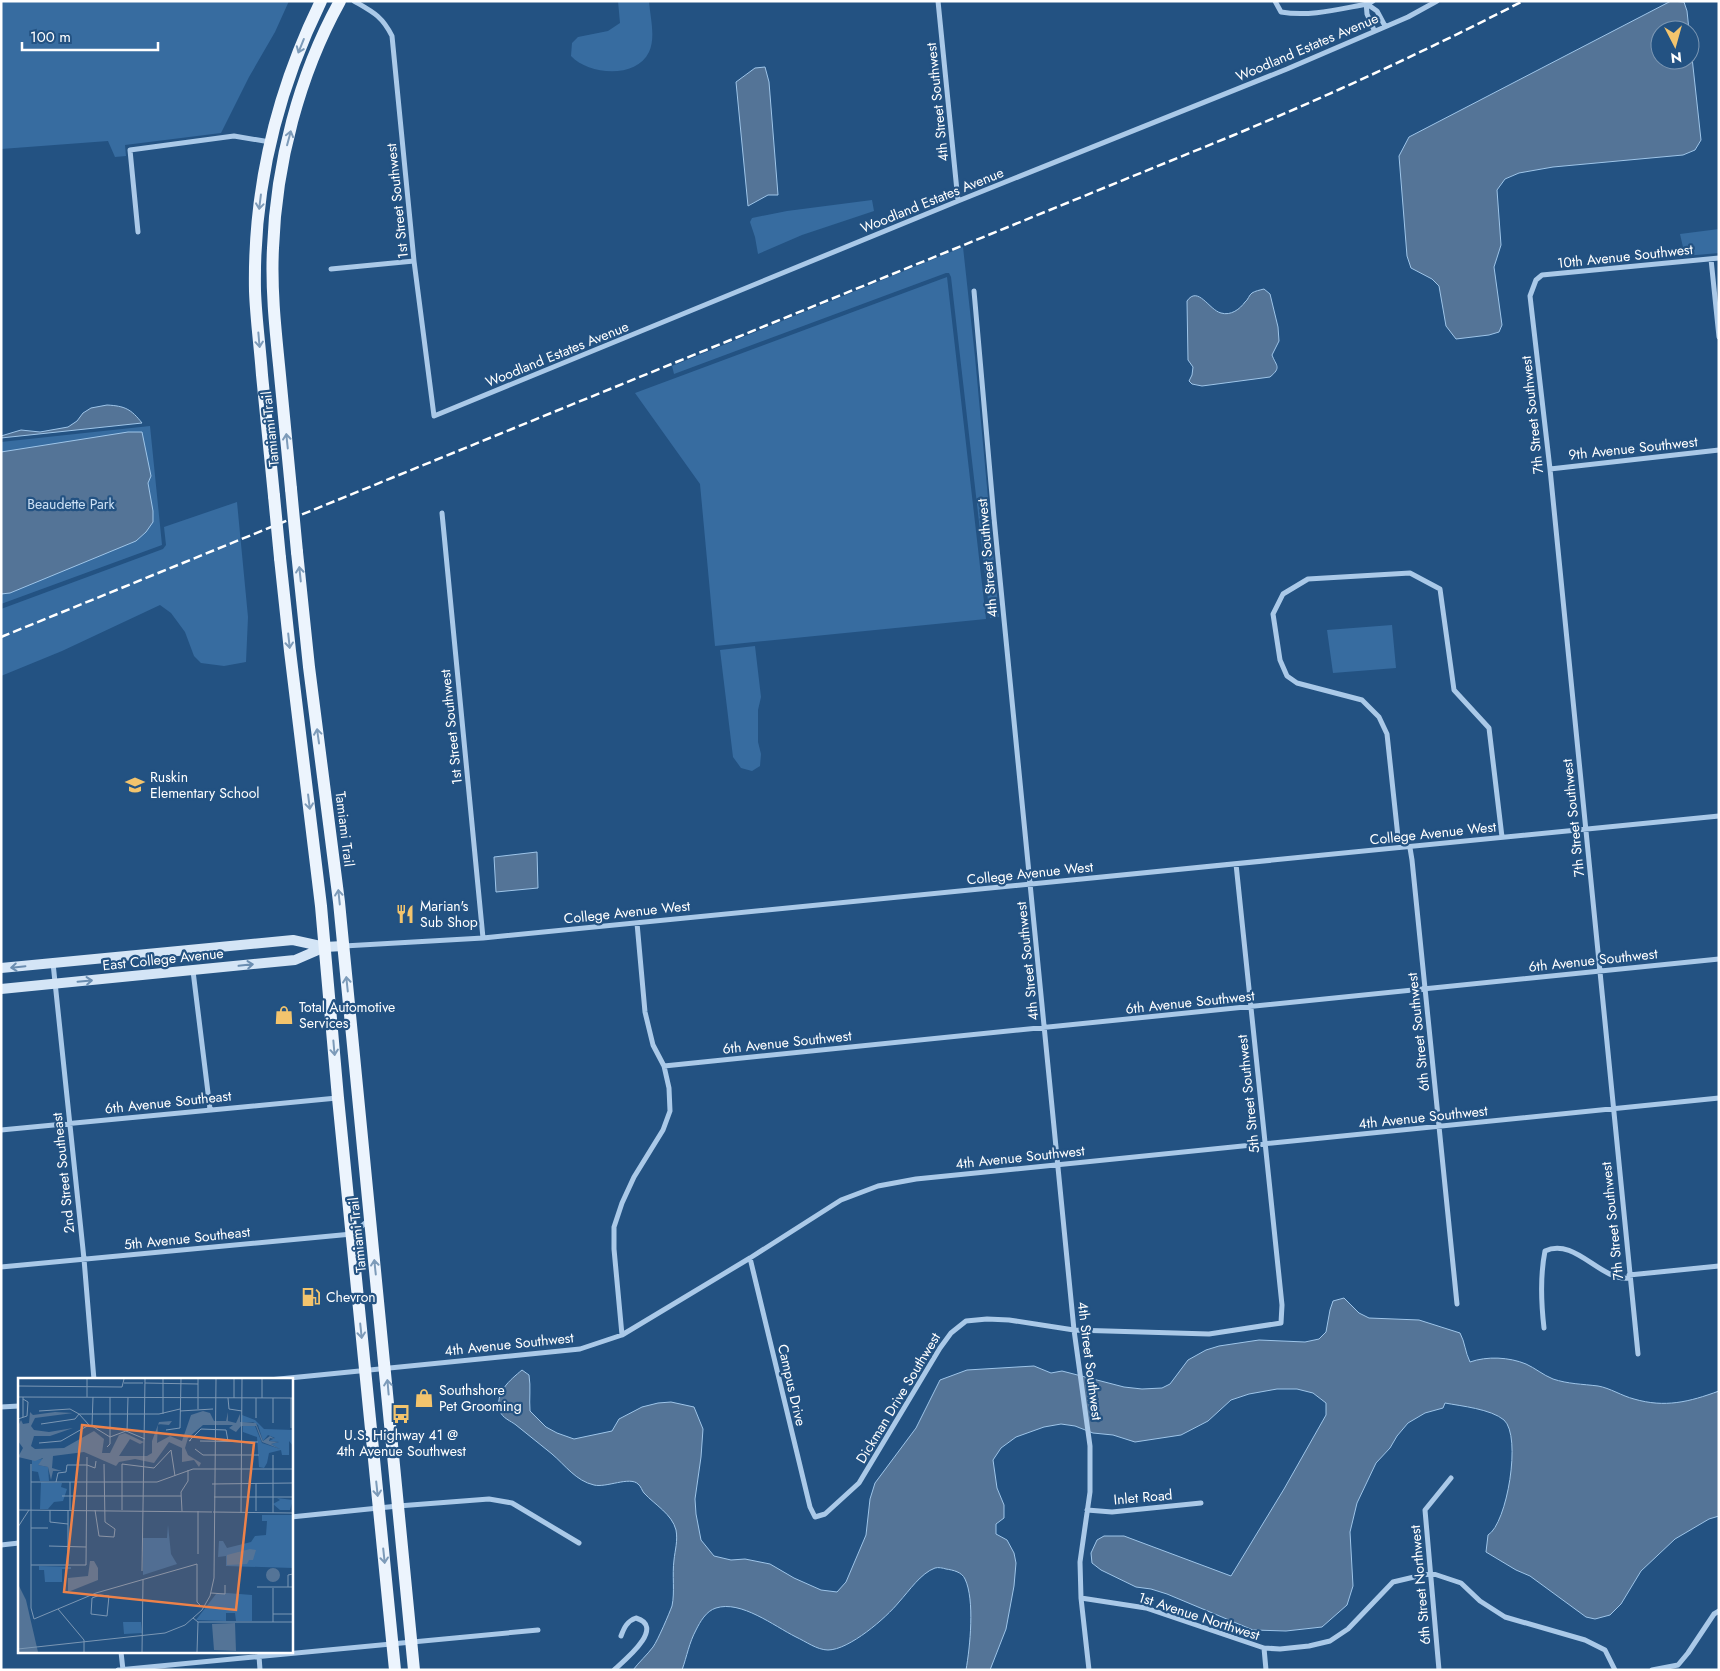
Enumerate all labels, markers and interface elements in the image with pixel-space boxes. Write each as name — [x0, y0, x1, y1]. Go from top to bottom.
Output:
street label: Woodland Estates Avenue — [1233, 8, 1381, 86]
scale bar — [22, 20, 159, 52]
north arrow — [1650, 20, 1700, 70]
text: 100 m — [30, 26, 71, 48]
one-way arrow — [295, 38, 304, 53]
street label: 4th Street Southwest — [921, 41, 953, 162]
text: N — [1670, 47, 1683, 68]
one-way arrow — [285, 130, 294, 146]
street label: 1st Street Southwest — [381, 142, 413, 260]
street label: Woodland Estates Avenue — [857, 162, 1007, 238]
one-way arrow — [255, 194, 265, 210]
street label: 10th Avenue Southwest — [1556, 239, 1694, 273]
street label: Woodland Estates Avenue — [482, 316, 632, 392]
one-way arrow — [254, 332, 264, 348]
street label: 7th Street Southwest — [1516, 354, 1548, 475]
street label: Tamiami Trail — [256, 390, 284, 468]
street label: 9th Avenue Southwest — [1567, 431, 1699, 465]
one-way arrow — [282, 433, 291, 449]
park label: Beaudette Park — [27, 494, 116, 514]
street label: 4th Street Southwest — [972, 497, 1002, 618]
one-way arrow — [295, 567, 305, 583]
one-way arrow — [284, 633, 294, 649]
street label: 1st Street Southwest — [435, 668, 467, 786]
one-way arrow — [313, 728, 323, 744]
street label: 7th Street Southwest — [1557, 757, 1589, 878]
place label: Ruskin Elementary School — [150, 767, 260, 803]
school or university icon: Ruskin Elementary School — [124, 774, 146, 796]
street label: Tamiami Trail — [330, 790, 360, 868]
one-way arrow — [304, 794, 314, 810]
street label: College Avenue West — [1369, 816, 1498, 850]
street label: College Avenue West — [966, 856, 1095, 890]
one-way arrow — [334, 889, 343, 905]
street label: College Avenue West — [563, 895, 692, 929]
place label: Marian's Sub Shop — [420, 896, 478, 932]
street label: 4th Street Southwest — [1011, 900, 1043, 1021]
restaurant icon: Marian's Sub Shop — [394, 903, 416, 925]
street label: East College Avenue — [102, 943, 224, 975]
street label: 6th Avenue Southwest — [1527, 943, 1659, 977]
one-way arrow — [238, 960, 254, 970]
one-way arrow — [10, 962, 26, 972]
street label: 6th Street Southwest — [1402, 971, 1434, 1092]
one-way arrow — [76, 976, 92, 986]
one-way arrow — [342, 976, 352, 992]
street label: 6th Avenue Southwest — [1124, 985, 1256, 1019]
place label: Total Automotive Services — [299, 997, 395, 1033]
shop icon: Total Automotive Services — [273, 1004, 295, 1026]
street label: 6th Avenue Southwest — [721, 1025, 853, 1059]
street label: 5th Street Southwest — [1232, 1033, 1264, 1154]
one-way arrow — [329, 1039, 338, 1055]
street label: 6th Avenue Southeast — [104, 1085, 233, 1119]
street label: 4th Avenue Southwest — [1357, 1100, 1489, 1134]
street label: 2nd Street Southeast — [47, 1111, 79, 1234]
street label: 4th Avenue Southwest — [954, 1140, 1086, 1174]
street label: 7th Street Southwest — [1596, 1160, 1628, 1281]
street label: Tamiami Trail — [343, 1196, 371, 1274]
street label: 5th Avenue Southeast — [123, 1221, 252, 1255]
one-way arrow — [370, 1260, 380, 1276]
fuel station icon: Chevron — [300, 1286, 322, 1308]
place label: Chevron — [326, 1287, 376, 1307]
street label: 4th Street Southwest — [1073, 1300, 1107, 1422]
one-way arrow — [356, 1323, 366, 1339]
street label: 4th Avenue Southwest — [443, 1327, 575, 1361]
street label: Dickman Drive Southwest — [851, 1328, 945, 1467]
street label: Campus Drive — [773, 1342, 811, 1428]
inset map — [18, 1378, 292, 1654]
one-way arrow — [383, 1380, 392, 1396]
place label: Southshore Pet Grooming — [439, 1380, 522, 1416]
shop icon: Southshore Pet Grooming — [413, 1387, 435, 1409]
bus stop icon: U.S. Highway 41 @ 4th Avenue Southwest — [390, 1403, 412, 1425]
place label: U.S. Highway 41 @ 4th Avenue Southwest — [336, 1425, 466, 1461]
one-way arrow — [372, 1480, 382, 1496]
street label: Inlet Road — [1113, 1484, 1173, 1510]
street label: 6th Street Northwest — [1405, 1524, 1435, 1646]
one-way arrow — [379, 1548, 388, 1564]
street label: 1st Avenue Northwest — [1136, 1587, 1263, 1645]

